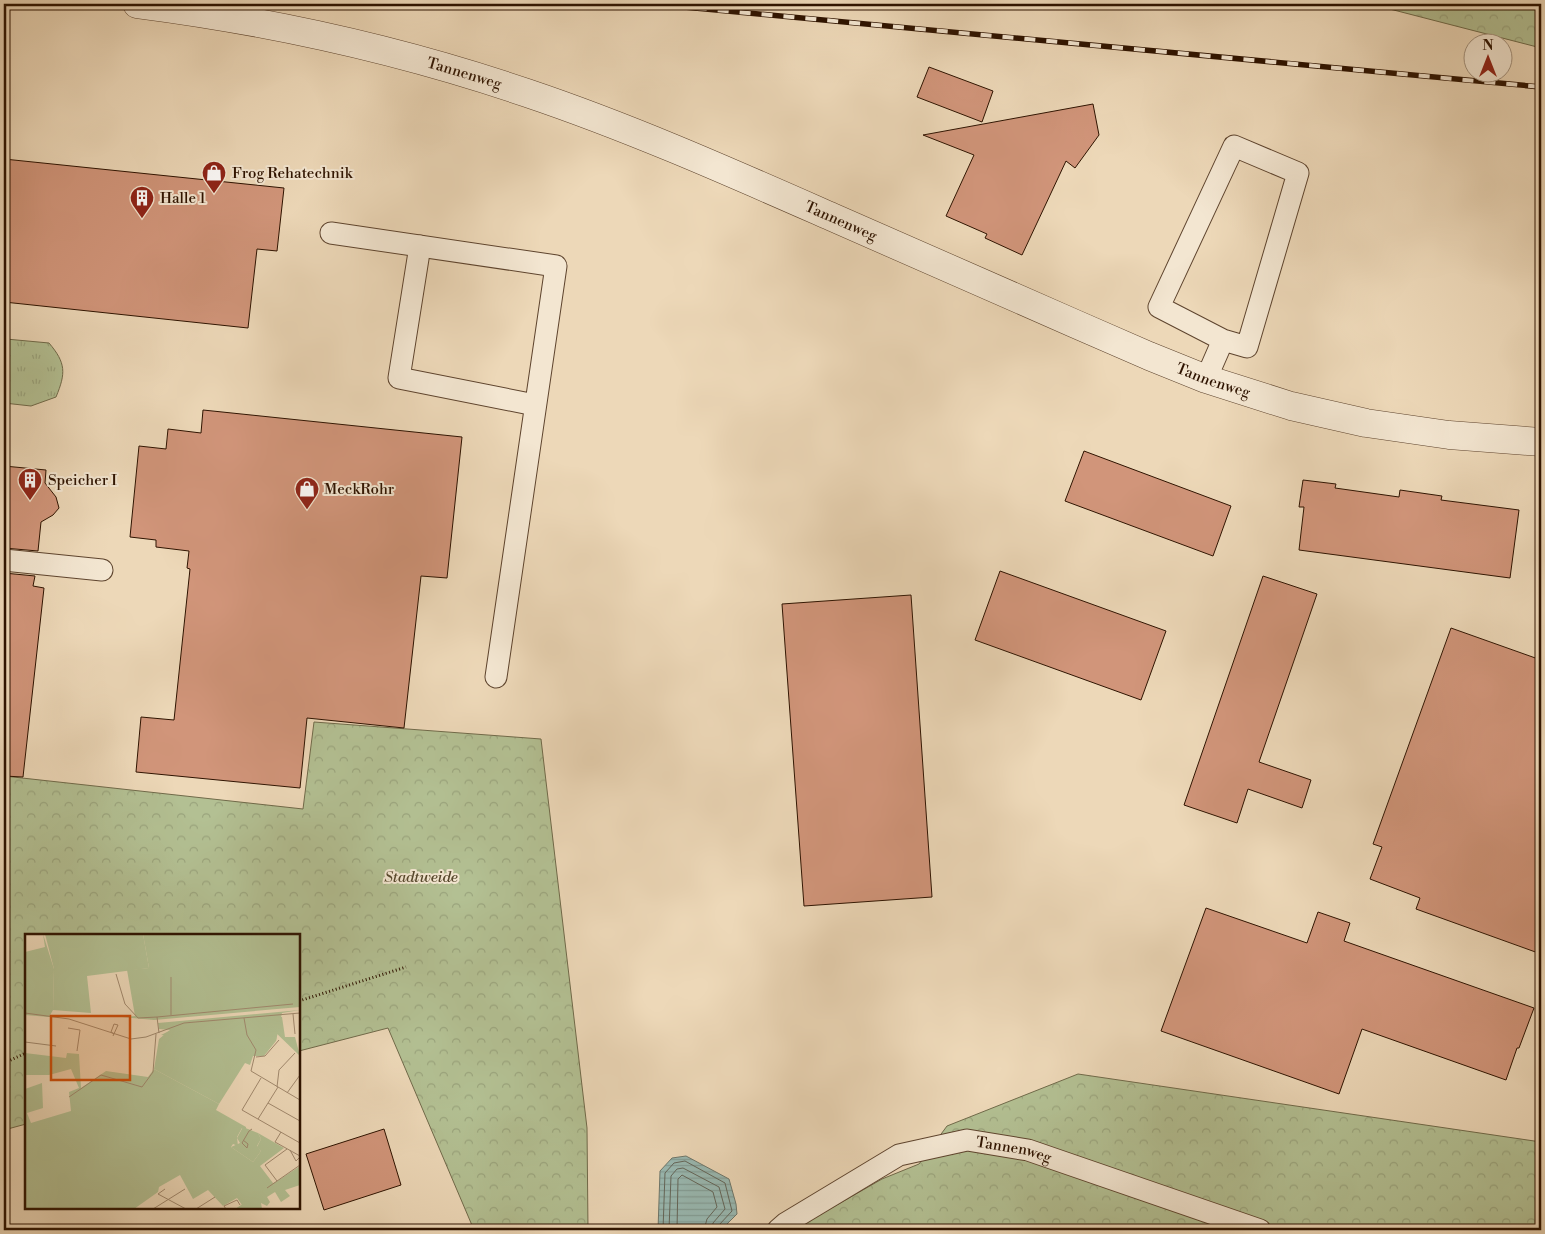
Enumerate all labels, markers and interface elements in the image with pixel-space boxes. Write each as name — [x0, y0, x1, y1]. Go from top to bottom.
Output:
north arrow — [1462, 32, 1512, 82]
text: N — [1482, 37, 1494, 55]
street label: Tannenweg — [425, 54, 504, 94]
shop icon: Frog Rehatechnik — [201, 160, 227, 194]
place label: Frog Rehatechnik — [232, 164, 354, 183]
building icon: Halle 1 — [129, 185, 155, 219]
place label: Halle 1 — [160, 189, 206, 208]
street label: Tannenweg — [802, 197, 880, 246]
street label: Tannenweg — [1173, 359, 1253, 403]
building icon: Speicher I — [17, 467, 43, 501]
place label: Speicher I — [48, 471, 117, 490]
shop icon: MeckRohr — [294, 476, 320, 510]
place label: MeckRohr — [324, 480, 395, 499]
park label: Stadtweide — [384, 868, 458, 887]
inset map — [25, 934, 300, 1209]
street label: Tannenweg — [974, 1133, 1054, 1168]

